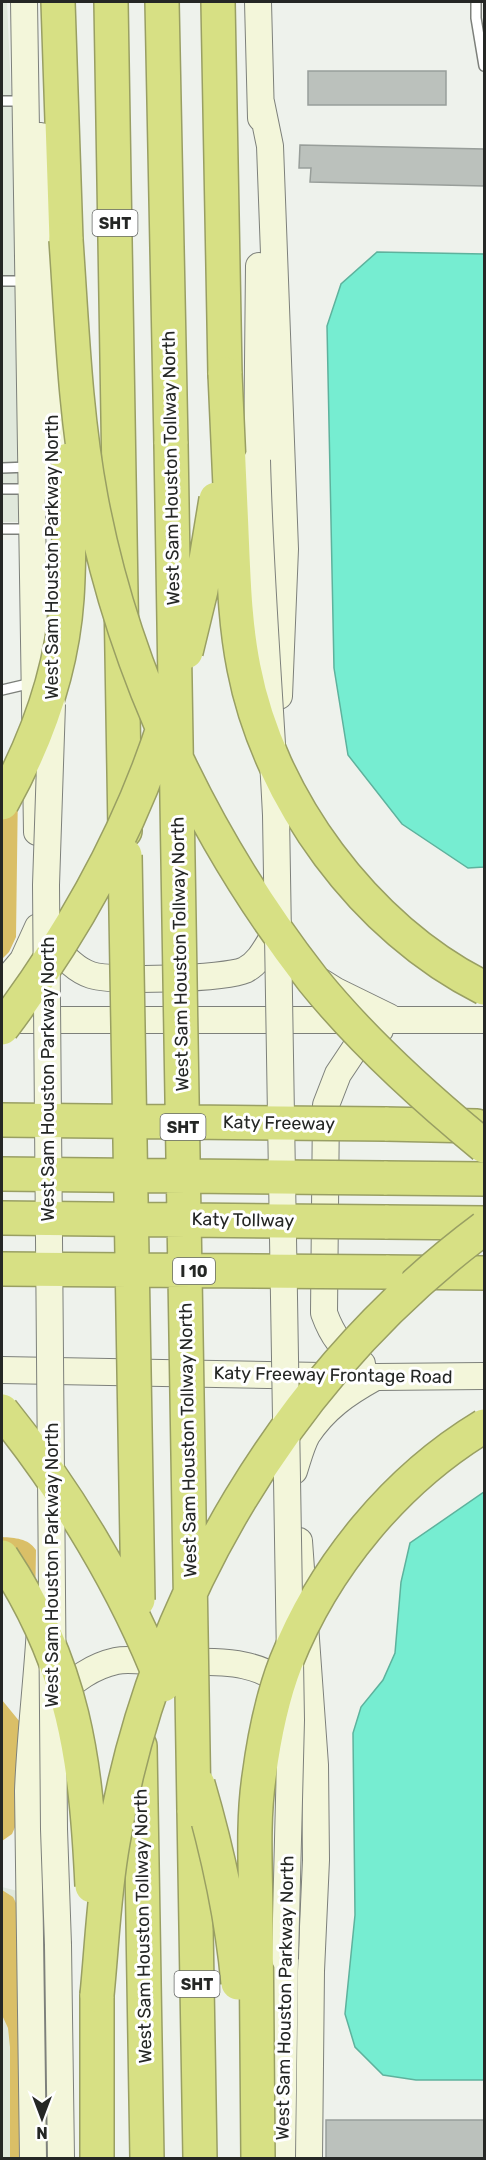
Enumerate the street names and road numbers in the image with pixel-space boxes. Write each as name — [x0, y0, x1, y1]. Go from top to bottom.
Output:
road number: SHT — [92, 210, 138, 236]
street label: West Sam Houston Tollway North — [158, 330, 184, 606]
street label: West Sam Houston Parkway North — [41, 414, 63, 700]
street label: West Sam Houston Tollway North — [167, 816, 193, 1092]
street label: West Sam Houston Parkway North — [37, 936, 59, 1222]
street label: Katy Freeway — [223, 1111, 335, 1135]
road number: SHT — [160, 1114, 206, 1140]
street label: Katy Tollway — [192, 1208, 295, 1232]
road number: I 10 — [173, 1258, 215, 1284]
street label: West Sam Houston Tollway North — [175, 1302, 201, 1578]
street label: Katy Freeway Frontage Road — [213, 1362, 453, 1388]
street label: West Sam Houston Parkway North — [41, 1422, 63, 1708]
street label: West Sam Houston Tollway North — [130, 1788, 156, 2064]
street label: West Sam Houston Parkway North — [272, 1855, 298, 2141]
road number: SHT — [174, 1971, 220, 1997]

